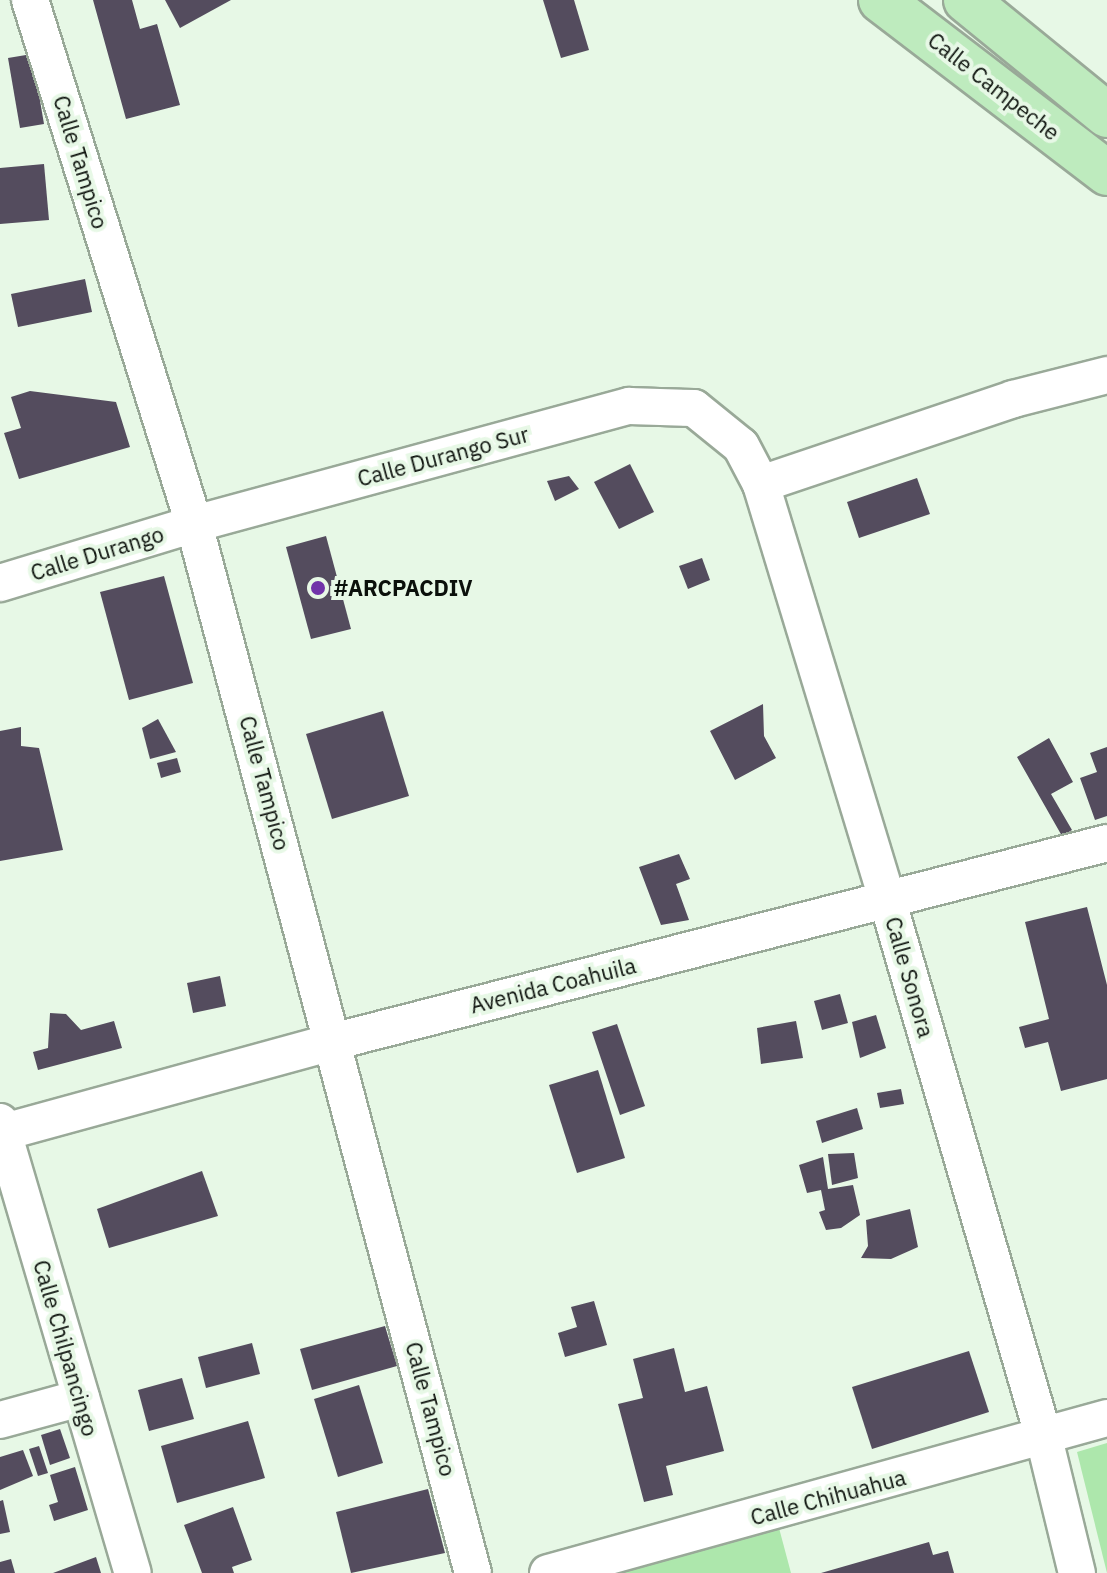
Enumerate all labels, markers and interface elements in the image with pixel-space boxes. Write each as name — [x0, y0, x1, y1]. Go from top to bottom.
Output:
street label: Calle Campeche — [923, 26, 1065, 146]
street label: Calle Tampico — [48, 92, 114, 232]
street label: Calle Durango Sur — [354, 420, 532, 492]
street label: Calle Durango — [27, 520, 167, 586]
place label: #ARCPACDIV — [334, 575, 473, 601]
marker: #ARCPACDIV — [309, 579, 327, 597]
street label: Calle Tampico — [234, 713, 296, 853]
street label: Calle Sonora — [880, 914, 940, 1040]
street label: Avenida Coahuila — [467, 952, 639, 1018]
street label: Calle Chilpancingo — [28, 1257, 104, 1439]
street label: Calle Tampico — [400, 1339, 462, 1479]
street label: Calle Chihuahua — [747, 1464, 909, 1530]

